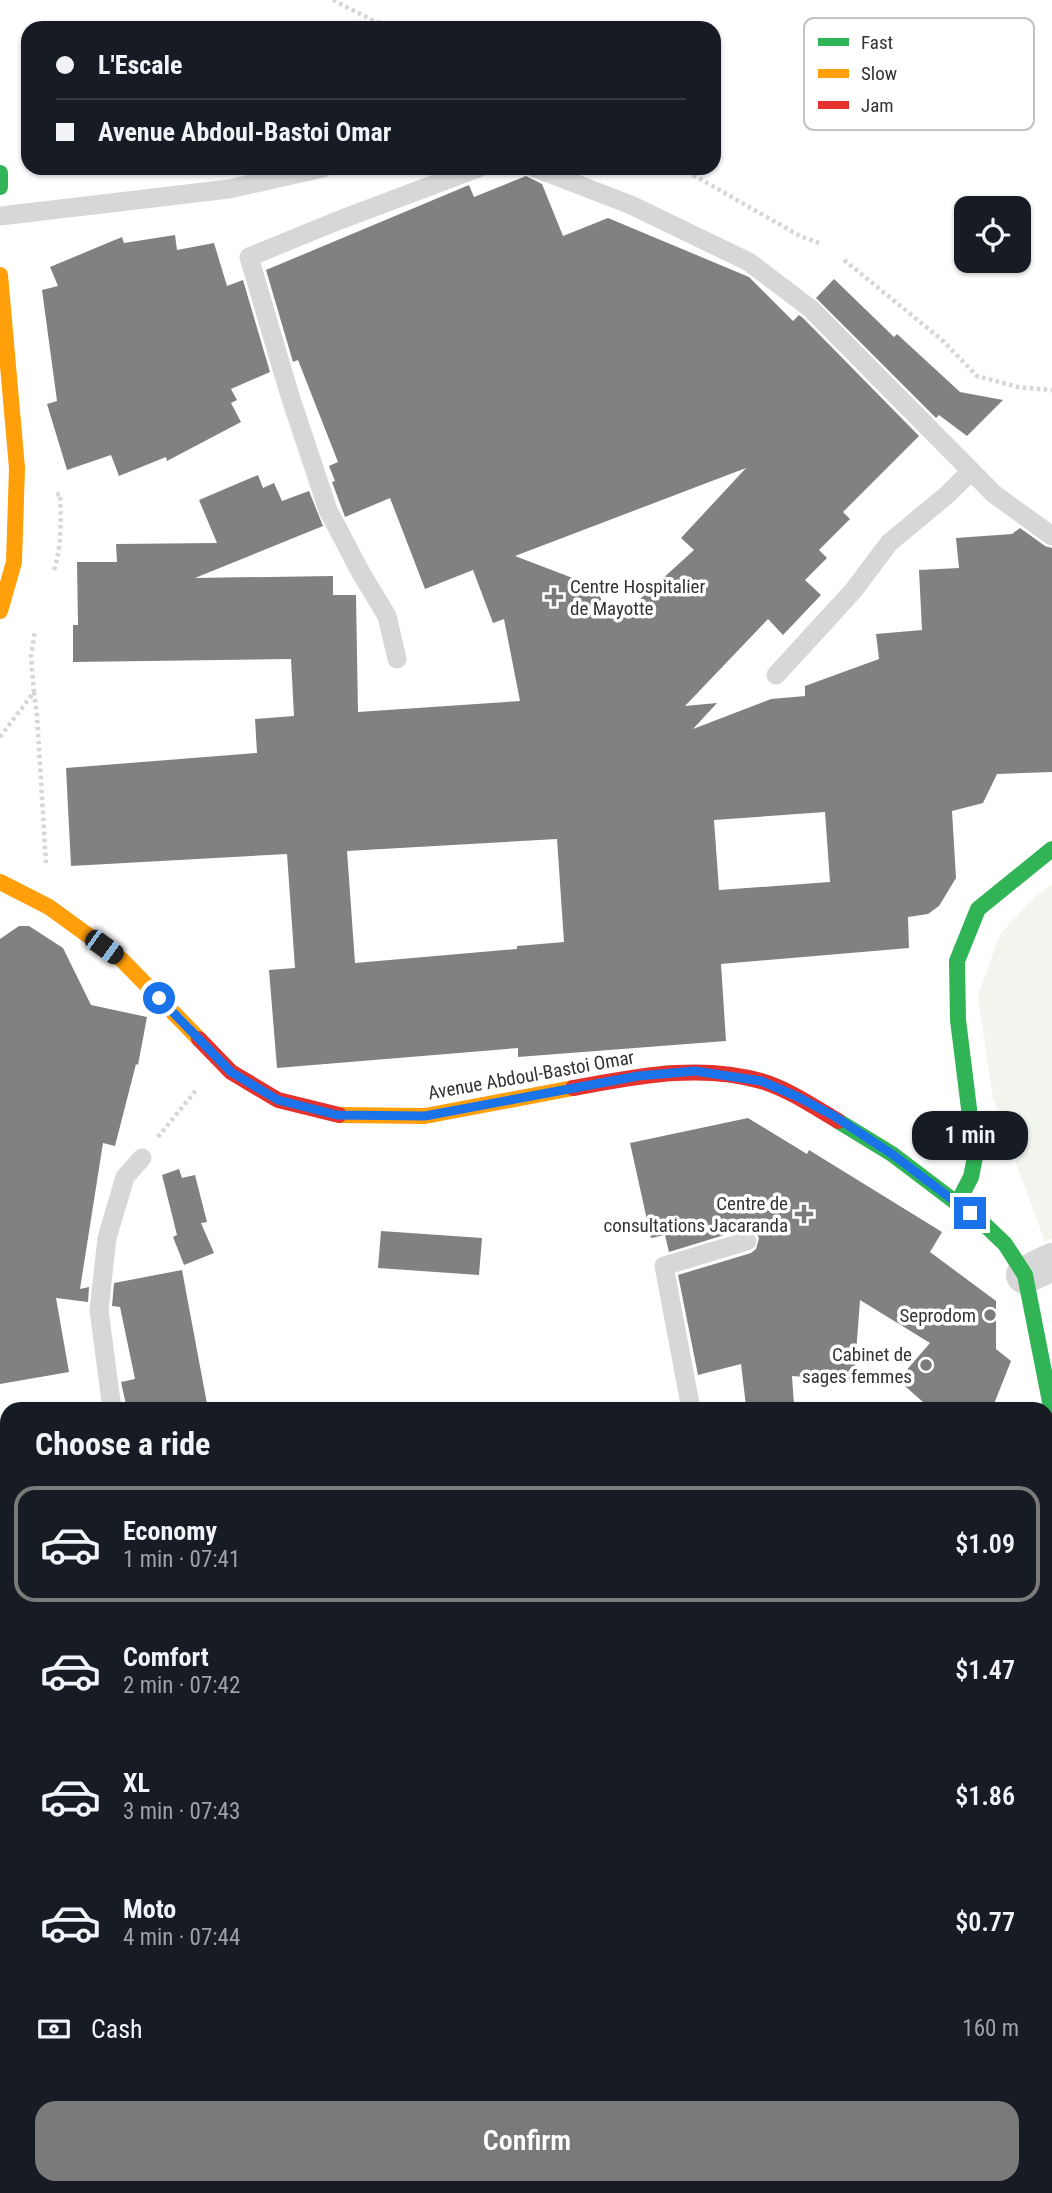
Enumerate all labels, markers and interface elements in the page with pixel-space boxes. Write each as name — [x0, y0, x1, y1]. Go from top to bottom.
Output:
legend — [804, 18, 1034, 130]
text: Fast — [861, 31, 893, 54]
text: L'Escale — [98, 50, 182, 80]
text: Slow — [861, 62, 897, 85]
text: Jam — [861, 94, 894, 117]
text: Avenue Abdoul-Bastoi Omar — [98, 117, 391, 147]
map controls — [954, 196, 1031, 273]
button: locate — [954, 196, 1031, 273]
place label: Centre Hospitalier de Mayotte — [570, 575, 705, 620]
marker: Centre Hospitalier de Mayotte — [544, 587, 564, 607]
car — [81, 926, 128, 968]
route start — [143, 982, 175, 1014]
street label: Avenue Abdoul-Bastoi Omar — [426, 1045, 636, 1104]
callout: 1 min — [912, 1112, 1028, 1160]
text: 1 min — [945, 1122, 995, 1149]
place label: Centre de consultations Jacaranda — [603, 1192, 788, 1237]
route end — [954, 1197, 986, 1229]
marker: Centre de consultations Jacaranda — [794, 1204, 814, 1224]
place label: Seprodom — [899, 1304, 976, 1327]
marker: Seprodom — [982, 1307, 998, 1323]
place label: Cabinet de sages femmes — [802, 1343, 912, 1388]
marker: Cabinet de sages femmes — [918, 1357, 934, 1373]
text: Choose a ride — [35, 1425, 210, 1463]
icon: car — [39, 1513, 102, 1576]
text: Economy — [123, 1516, 217, 1546]
text: $1.09 — [955, 1529, 1015, 1559]
text: 1 min · 07:41 — [123, 1546, 240, 1573]
icon: car — [39, 1639, 102, 1702]
text: Comfort — [123, 1642, 209, 1672]
text: $1.47 — [955, 1655, 1015, 1685]
text: 2 min · 07:42 — [123, 1672, 240, 1699]
icon: car — [39, 1765, 102, 1828]
text: XL — [123, 1768, 150, 1798]
text: $1.86 — [955, 1781, 1015, 1811]
text: 3 min · 07:43 — [123, 1798, 240, 1825]
icon: car — [39, 1891, 102, 1954]
text: Moto — [123, 1894, 176, 1924]
text: $0.77 — [955, 1907, 1015, 1937]
text: 4 min · 07:44 — [123, 1924, 240, 1951]
icon: cash — [35, 2010, 73, 2048]
text: Cash — [91, 2014, 143, 2044]
text: 160 m — [962, 2015, 1019, 2042]
button: Confirm — [35, 2101, 1019, 2181]

